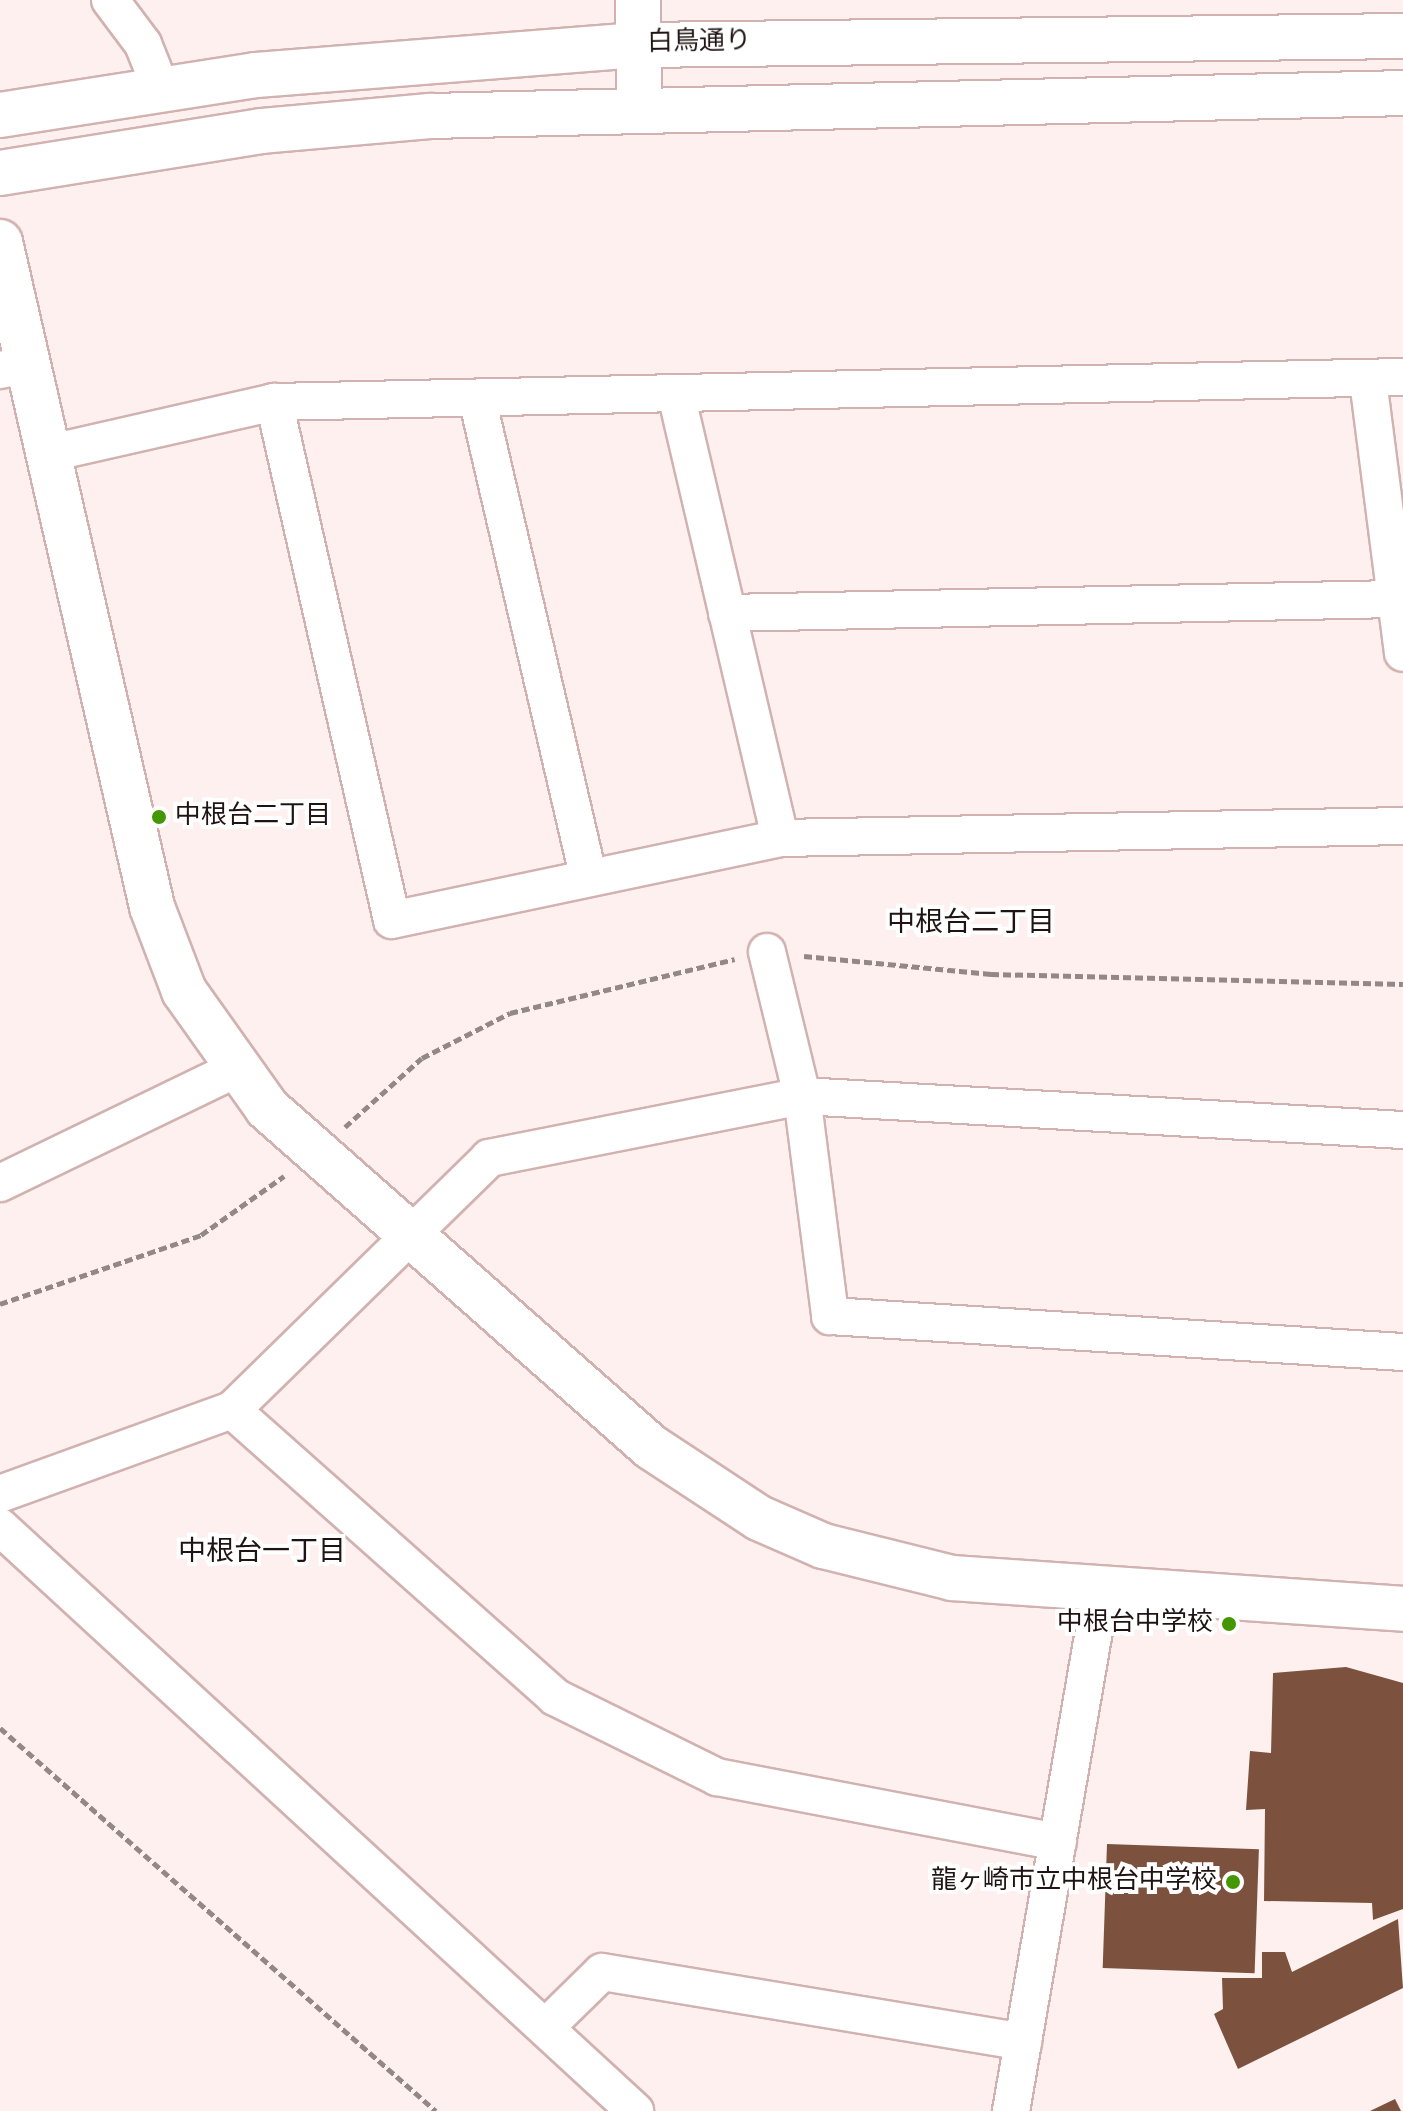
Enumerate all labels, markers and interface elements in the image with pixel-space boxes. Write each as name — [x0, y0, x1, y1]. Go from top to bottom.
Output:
street label: 白鳥通り — [647, 26, 751, 60]
place label: 中根台二丁目 — [175, 801, 331, 833]
marker: 中根台二丁目 — [150, 808, 168, 826]
district label: 中根台二丁目 — [887, 907, 1055, 941]
district label: 中根台一丁目 — [178, 1536, 346, 1570]
place label: 中根台中学校 — [1057, 1608, 1213, 1640]
marker: 中根台中学校 — [1220, 1615, 1238, 1633]
place label: 龍ヶ崎市立中根台中学校 — [931, 1866, 1217, 1898]
marker: 龍ヶ崎市立中根台中学校 — [1224, 1873, 1242, 1891]

